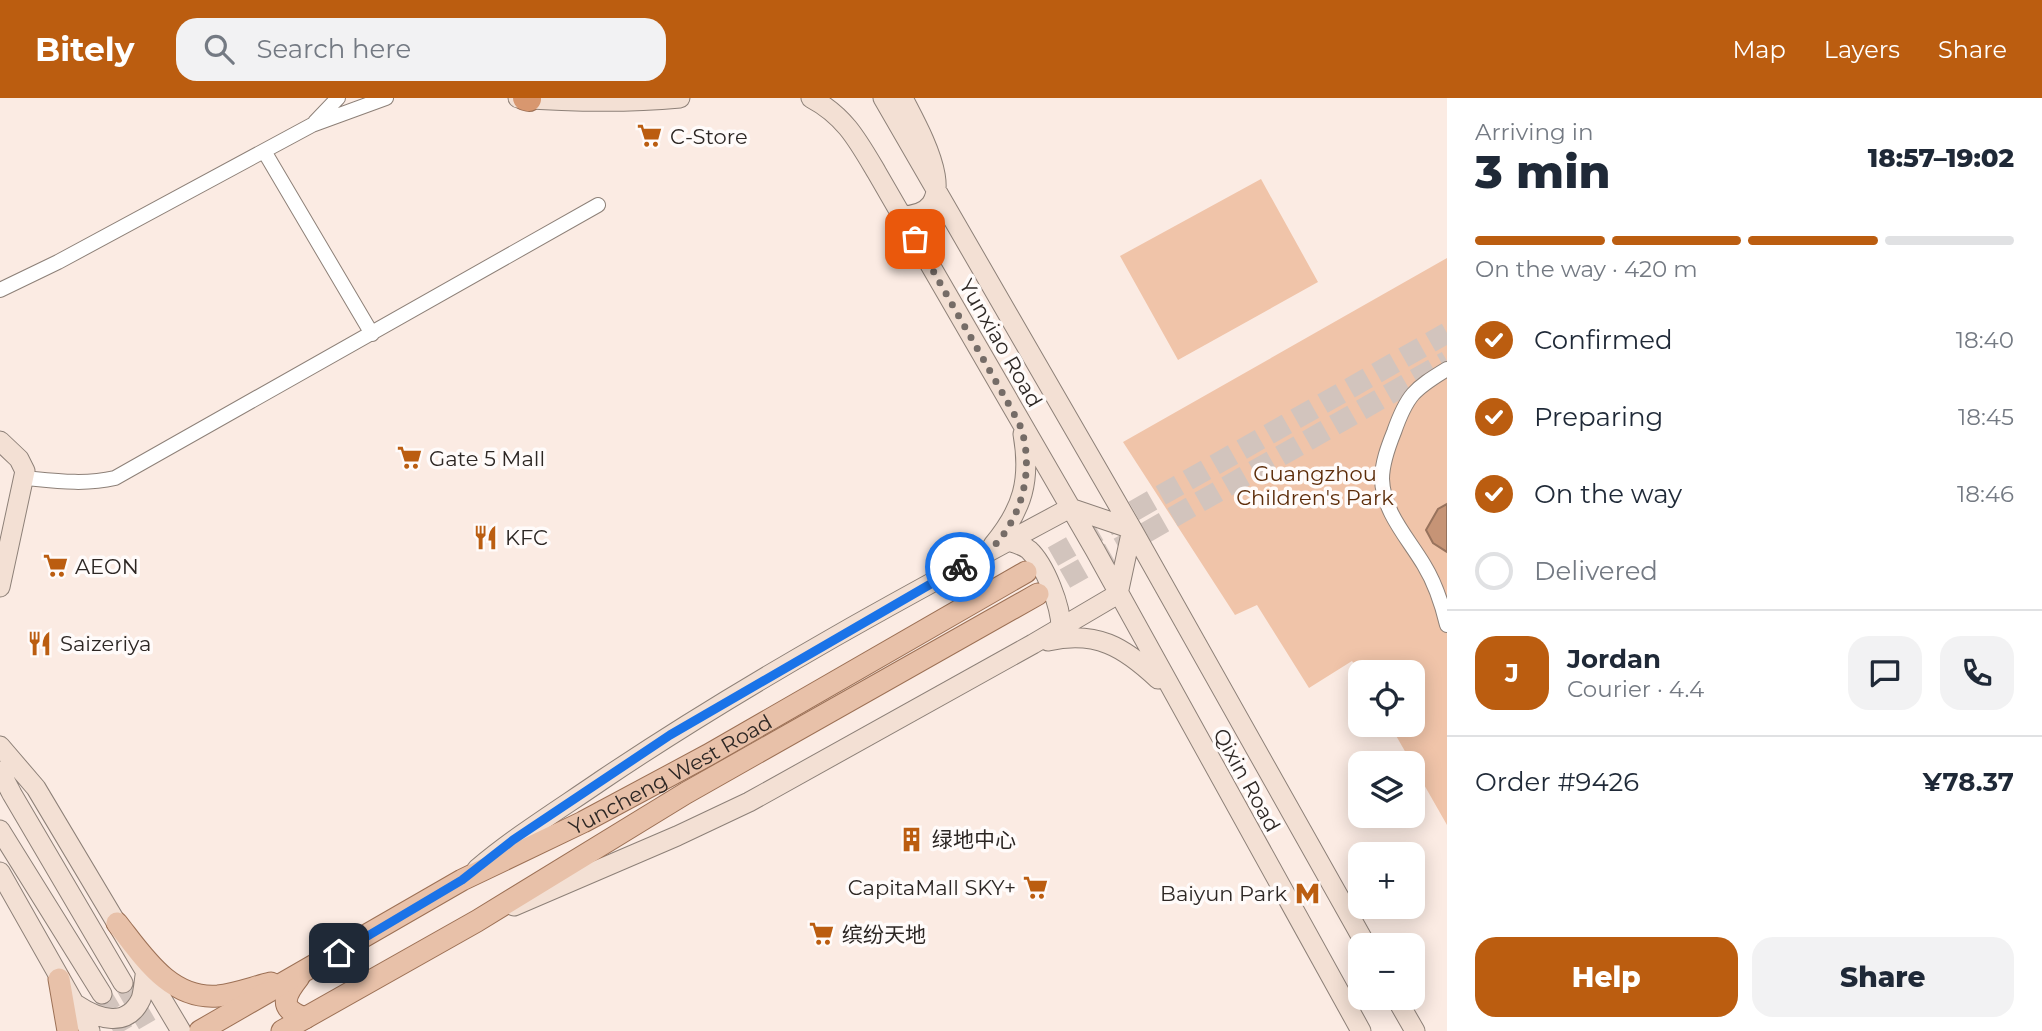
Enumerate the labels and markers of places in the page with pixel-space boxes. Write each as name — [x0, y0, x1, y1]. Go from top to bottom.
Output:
supermarket icon: C-Store — [636, 122, 664, 150]
place label: C-Store — [670, 124, 748, 149]
pin — [885, 209, 945, 269]
supermarket icon: Gate 5 Mall — [395, 444, 423, 472]
place label: Gate 5 Mall — [429, 446, 545, 471]
restaurant icon: KFC — [471, 523, 499, 551]
place label: KFC — [505, 525, 548, 550]
supermarket icon: AEON — [41, 552, 69, 580]
place label: AEON — [75, 554, 139, 579]
restaurant icon: Saizeriya — [26, 629, 54, 657]
place label: Saizeriya — [60, 631, 151, 656]
building icon: 绿地中心 — [898, 825, 926, 853]
place label: 绿地中心 — [932, 827, 1016, 852]
supermarket icon: CapitaMall SKY+ — [1022, 873, 1050, 901]
place label: CapitaMall SKY+ — [848, 875, 1016, 900]
metro station icon: Baiyun Park — [1293, 879, 1321, 907]
place label: Baiyun Park — [1160, 881, 1287, 906]
supermarket icon: 缤纷天地 — [808, 920, 836, 948]
place label: 缤纷天地 — [842, 922, 926, 947]
pin — [309, 923, 369, 983]

